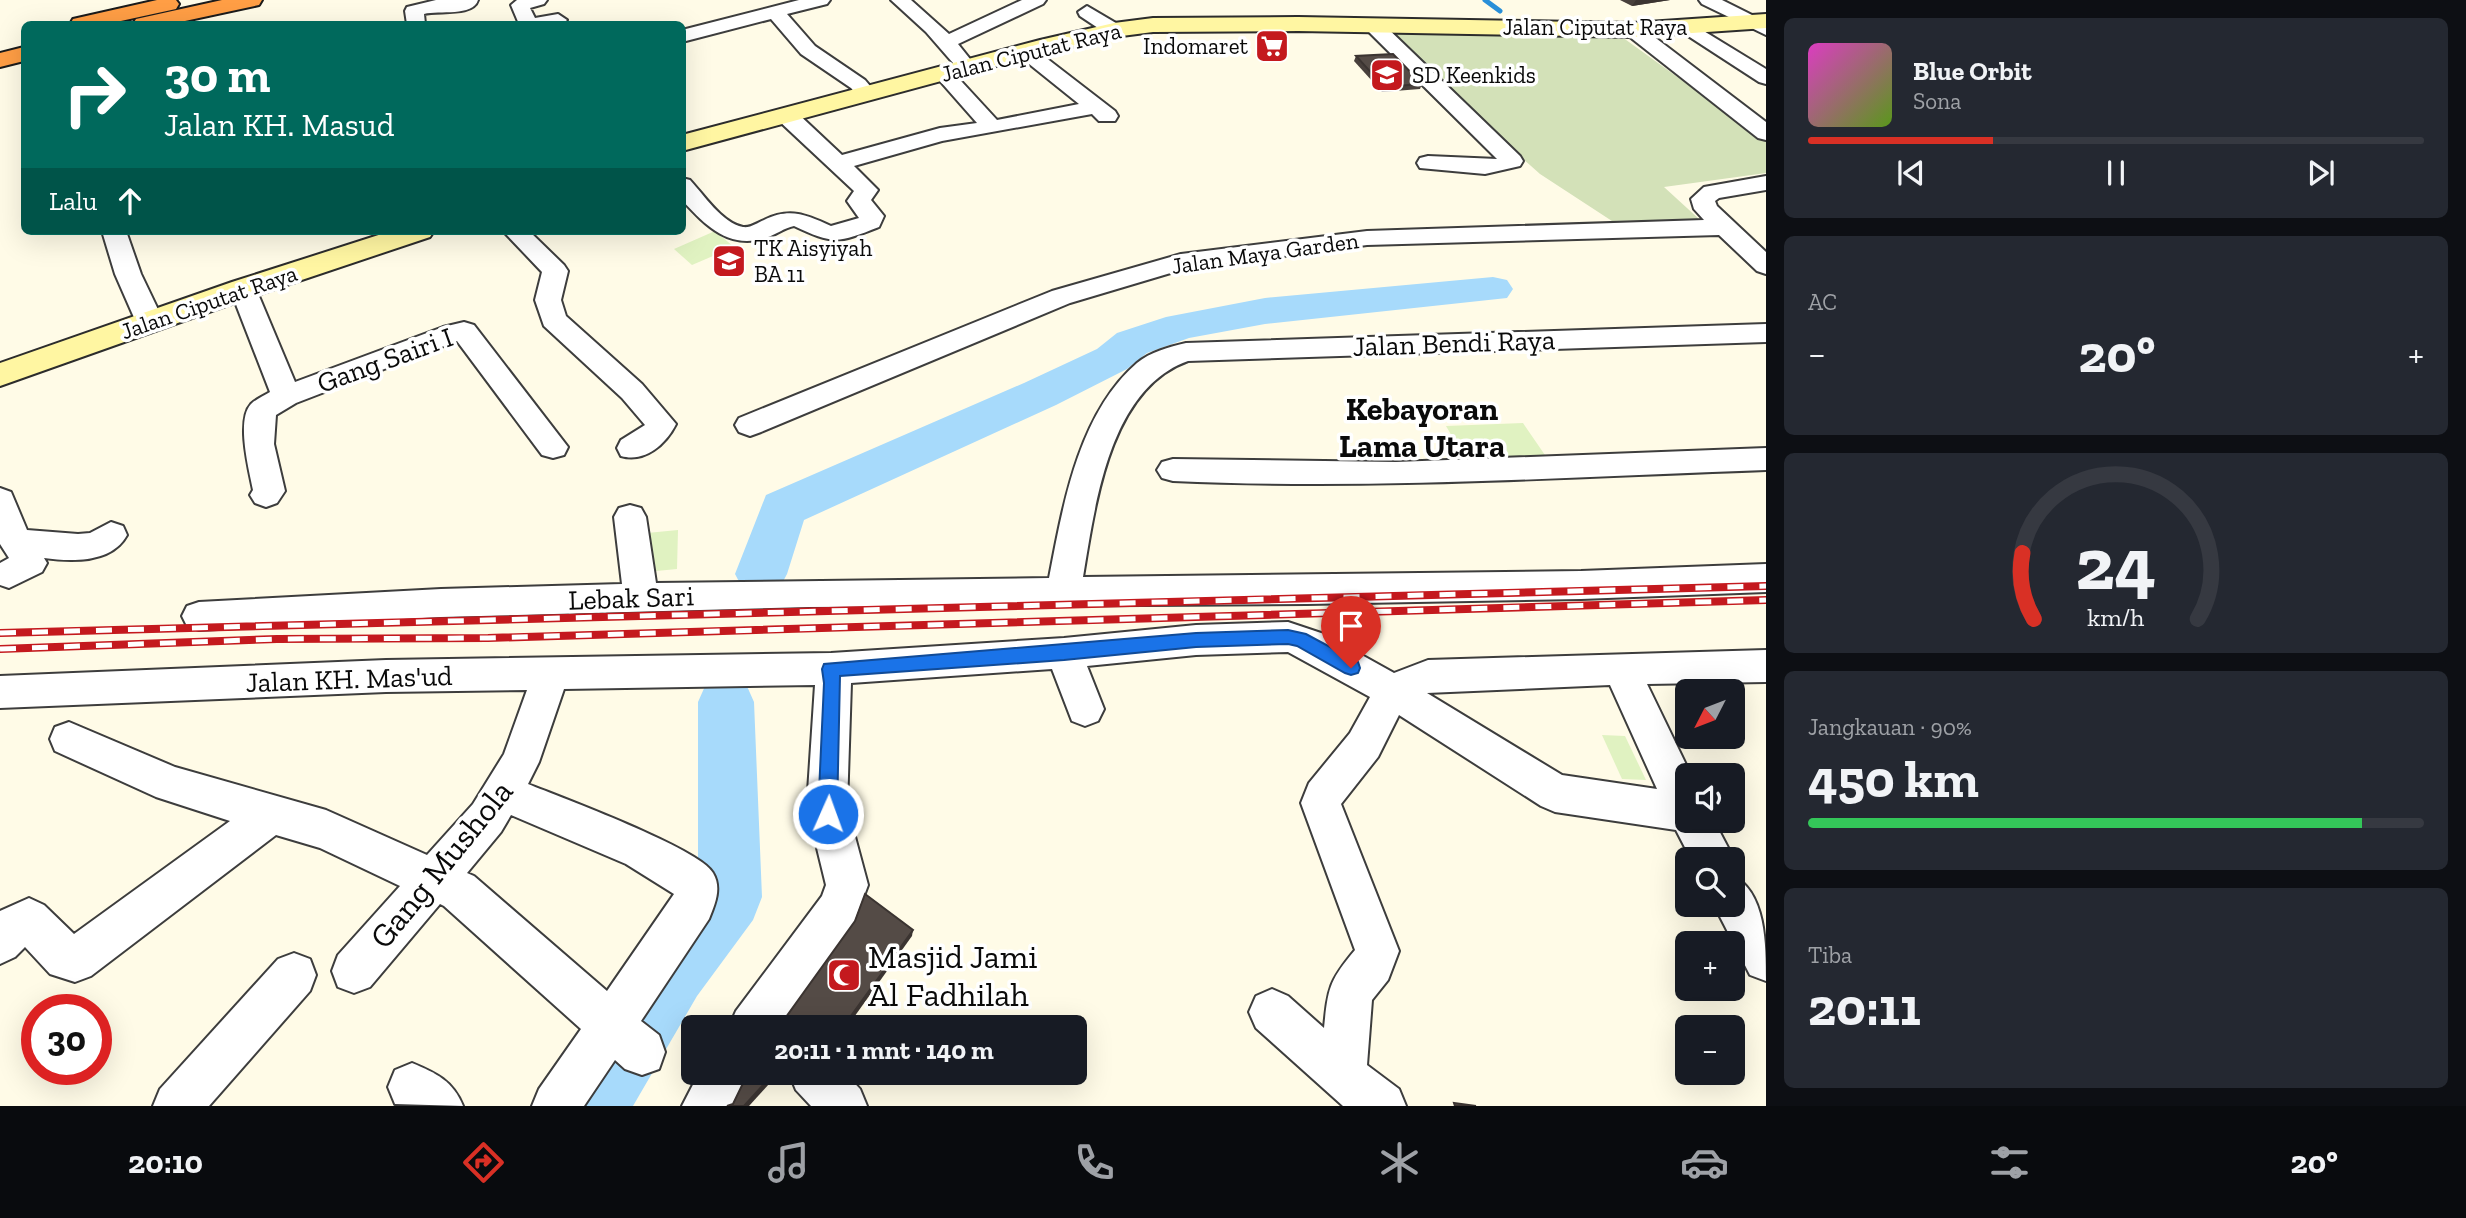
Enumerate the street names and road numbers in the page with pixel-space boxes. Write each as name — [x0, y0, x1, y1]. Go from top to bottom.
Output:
street label: Jalan Ciputat Raya — [1503, 13, 1687, 41]
street label: Jalan Ciputat Raya — [938, 16, 1124, 88]
street label: Jalan Maya Garden — [1170, 226, 1360, 280]
street label: Jalan Ciputat Raya — [117, 259, 301, 345]
street label: Gang Sairi I — [313, 320, 457, 400]
street label: Jalan Bendi Raya — [1352, 323, 1556, 363]
street label: Lebak Sari — [568, 579, 695, 617]
street label: Jalan KH. Mas'ud — [245, 659, 453, 699]
street label: Gang Mushola — [361, 772, 521, 956]

